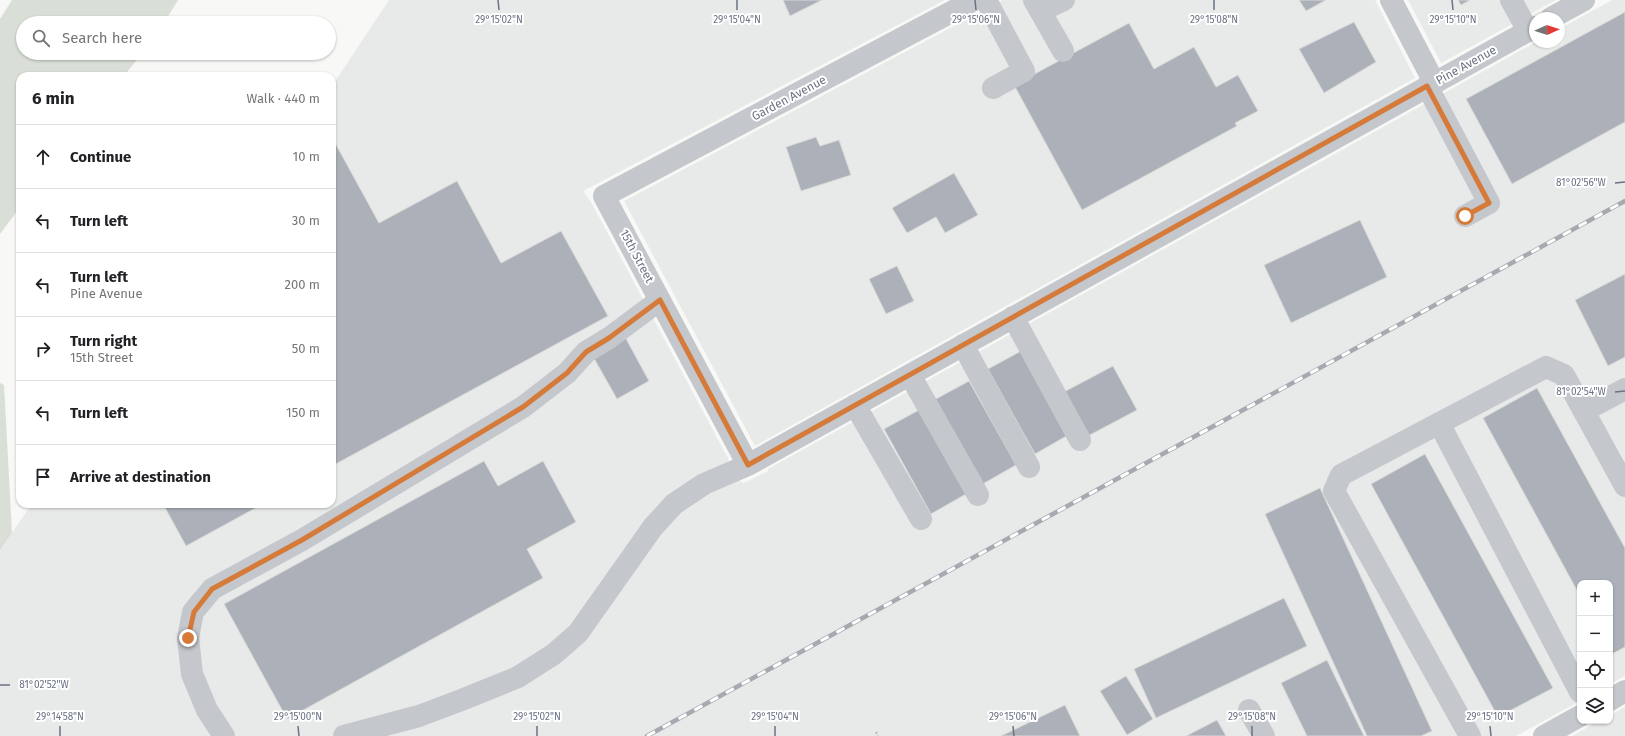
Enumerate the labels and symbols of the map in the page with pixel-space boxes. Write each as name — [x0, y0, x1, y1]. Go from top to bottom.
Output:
north arrow — [1529, 12, 1565, 48]
text: 29°15'02"N — [475, 14, 523, 26]
text: 29°15'04"N — [713, 14, 761, 26]
text: 29°15'06"N — [952, 14, 1000, 26]
text: 29°15'08"N — [1190, 14, 1238, 26]
text: 29°15'10"N — [1429, 14, 1477, 26]
street label: Pine Avenue — [1433, 43, 1499, 87]
street label: Garden Avenue — [749, 73, 829, 123]
text: 81°02'56"W — [1556, 177, 1607, 189]
route start — [1456, 207, 1474, 225]
street label: 15th Street — [617, 227, 657, 286]
text: 81°02'54"W — [1556, 386, 1606, 398]
route end — [179, 629, 197, 647]
text: 81°02'52"W — [19, 679, 69, 691]
text: 29°14'58"N — [36, 711, 84, 723]
text: 29°15'00"N — [274, 711, 322, 723]
text: 29°15'02"N — [513, 711, 561, 723]
text: 29°15'04"N — [751, 711, 799, 723]
text: 29°15'06"N — [989, 711, 1037, 723]
text: 29°15'08"N — [1228, 711, 1276, 723]
text: 29°15'10"N — [1466, 711, 1514, 723]

